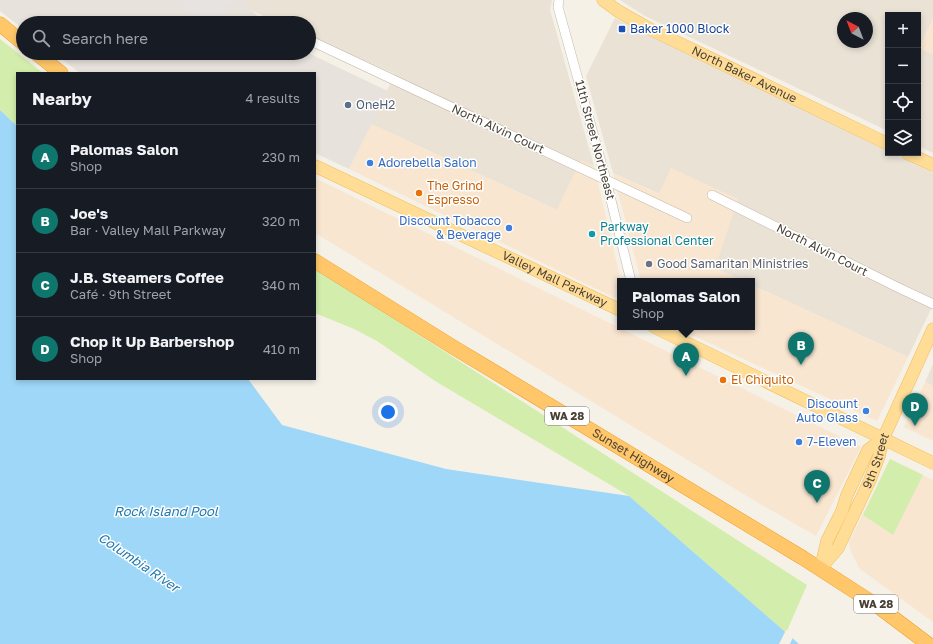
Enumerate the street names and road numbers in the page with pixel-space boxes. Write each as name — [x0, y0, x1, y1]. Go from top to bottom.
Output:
street label: North Baker Avenue — [689, 42, 800, 106]
street label: 11th Street Northeast — [572, 78, 619, 202]
street label: North Alvin Court — [450, 101, 547, 157]
street label: North Alvin Court — [774, 220, 871, 279]
street label: Valley Mall Parkway — [500, 247, 610, 310]
road number: WA 28 — [545, 407, 589, 425]
street label: Sunset Highway — [590, 425, 677, 486]
street label: 9th Street — [859, 430, 892, 491]
road number: WA 28 — [854, 595, 898, 613]

